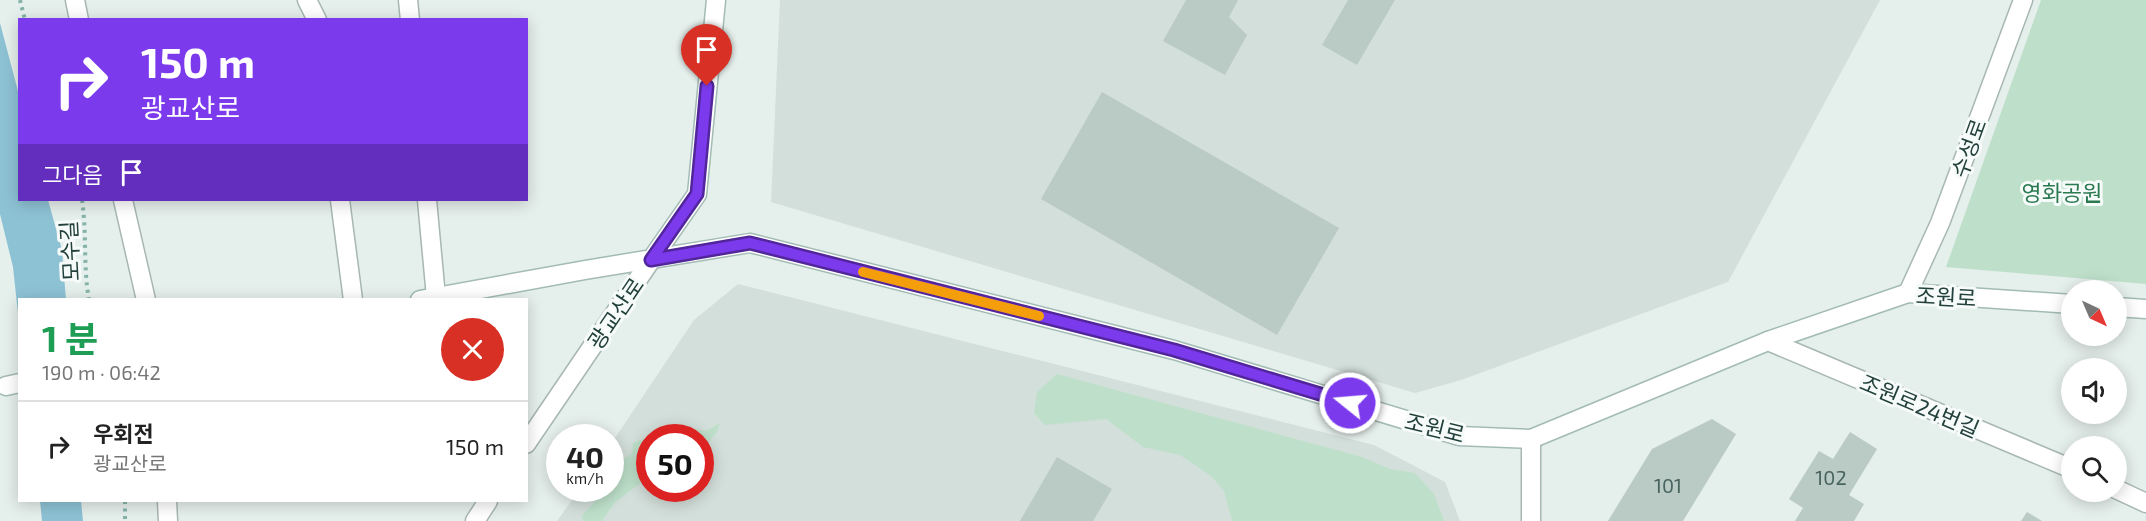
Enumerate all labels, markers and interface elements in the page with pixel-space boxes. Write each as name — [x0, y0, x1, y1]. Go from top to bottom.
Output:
pin — [681, 24, 732, 86]
icon: arrive — [690, 33, 723, 66]
text: 150 m — [141, 36, 255, 86]
icon: right — [42, 42, 120, 120]
text: 광교산로 — [141, 91, 240, 123]
street label: 수성로 — [1945, 115, 1991, 181]
icon: arrive — [115, 156, 148, 189]
text: 그다음 — [42, 161, 103, 187]
park label: 영화공원 — [2022, 179, 2102, 205]
street label: 모수길 — [54, 220, 84, 282]
street label: 광교산로 — [582, 272, 648, 354]
north arrow — [2061, 280, 2127, 346]
map controls — [2061, 280, 2127, 502]
street label: 조원로 — [1915, 281, 1977, 311]
text: 1 분 — [42, 316, 98, 359]
button: close — [441, 318, 504, 381]
button: sound — [2061, 358, 2127, 424]
text: 190 m · 06:42 — [42, 360, 161, 384]
street label: 조원로24번길 — [1856, 368, 1984, 442]
position arrow — [1318, 371, 1382, 435]
street label: 조원로 — [1402, 407, 1468, 447]
text: 우회전 — [93, 420, 154, 446]
speed limit sign: 50 — [636, 424, 714, 502]
icon: right — [42, 430, 75, 463]
text: 150 m — [446, 433, 504, 459]
button: search — [2061, 436, 2127, 502]
text: 40 — [566, 438, 604, 474]
text: 광교산로 — [93, 451, 167, 475]
house number: 102 — [1815, 465, 1847, 489]
text: km/h — [566, 469, 604, 487]
house number: 101 — [1654, 473, 1682, 497]

